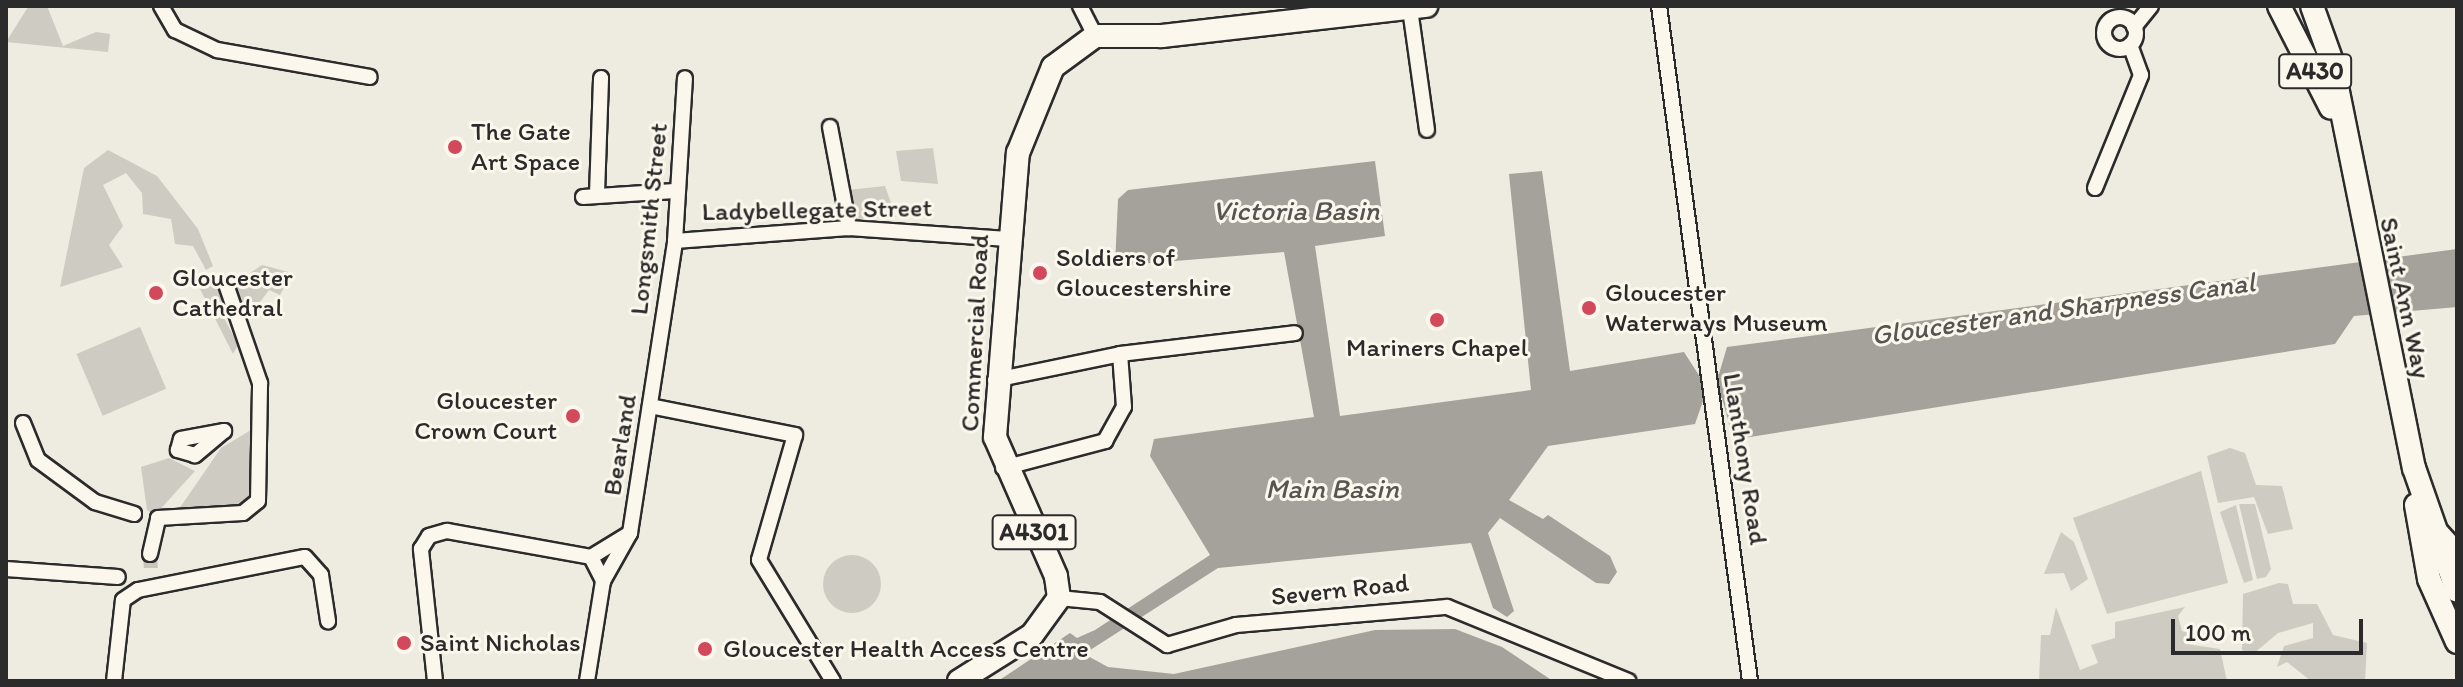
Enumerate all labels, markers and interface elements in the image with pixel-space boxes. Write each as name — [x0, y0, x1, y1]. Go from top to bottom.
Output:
road number: A430 — [2277, 51, 2353, 91]
place label: The Gate Art Space — [471, 116, 580, 178]
street label: Longsmith Street — [623, 122, 675, 316]
marker: The Gate Art Space — [446, 138, 464, 156]
street label: Ladybellegate Street — [702, 192, 932, 228]
water label: Victoria Basin — [1212, 193, 1380, 227]
street label: Saint Ann Way — [2373, 215, 2437, 381]
street label: Commercial Road — [954, 234, 996, 432]
place label: Soldiers of Gloucestershire — [1056, 242, 1232, 304]
place label: Gloucester Cathedral — [172, 262, 293, 324]
marker: Soldiers of Gloucestershire — [1031, 264, 1049, 282]
water label: Gloucester and Sharpness Canal — [1868, 264, 2258, 352]
place label: Gloucester Waterways Museum — [1605, 277, 1827, 338]
marker: Gloucester Cathedral — [147, 284, 165, 302]
marker: Gloucester Waterways Museum — [1580, 299, 1598, 317]
marker: Mariners Chapel — [1428, 311, 1446, 329]
place label: Mariners Chapel — [1346, 332, 1528, 364]
street label: Llanthony Road — [1716, 371, 1774, 547]
place label: Gloucester Crown Court — [414, 385, 557, 446]
street label: Bearland — [597, 392, 643, 498]
marker: Gloucester Crown Court — [564, 407, 582, 425]
water label: Main Basin — [1265, 471, 1399, 505]
road number: A4301 — [990, 512, 1078, 552]
street label: Severn Road — [1270, 567, 1410, 613]
scale bar — [2175, 603, 2367, 653]
text: 100 m — [2185, 618, 2251, 647]
place label: Saint Nicholas — [420, 627, 580, 659]
place label: Gloucester Health Access Centre — [723, 633, 1088, 665]
marker: Saint Nicholas — [395, 634, 413, 652]
marker: Gloucester Health Access Centre — [694, 638, 716, 660]

